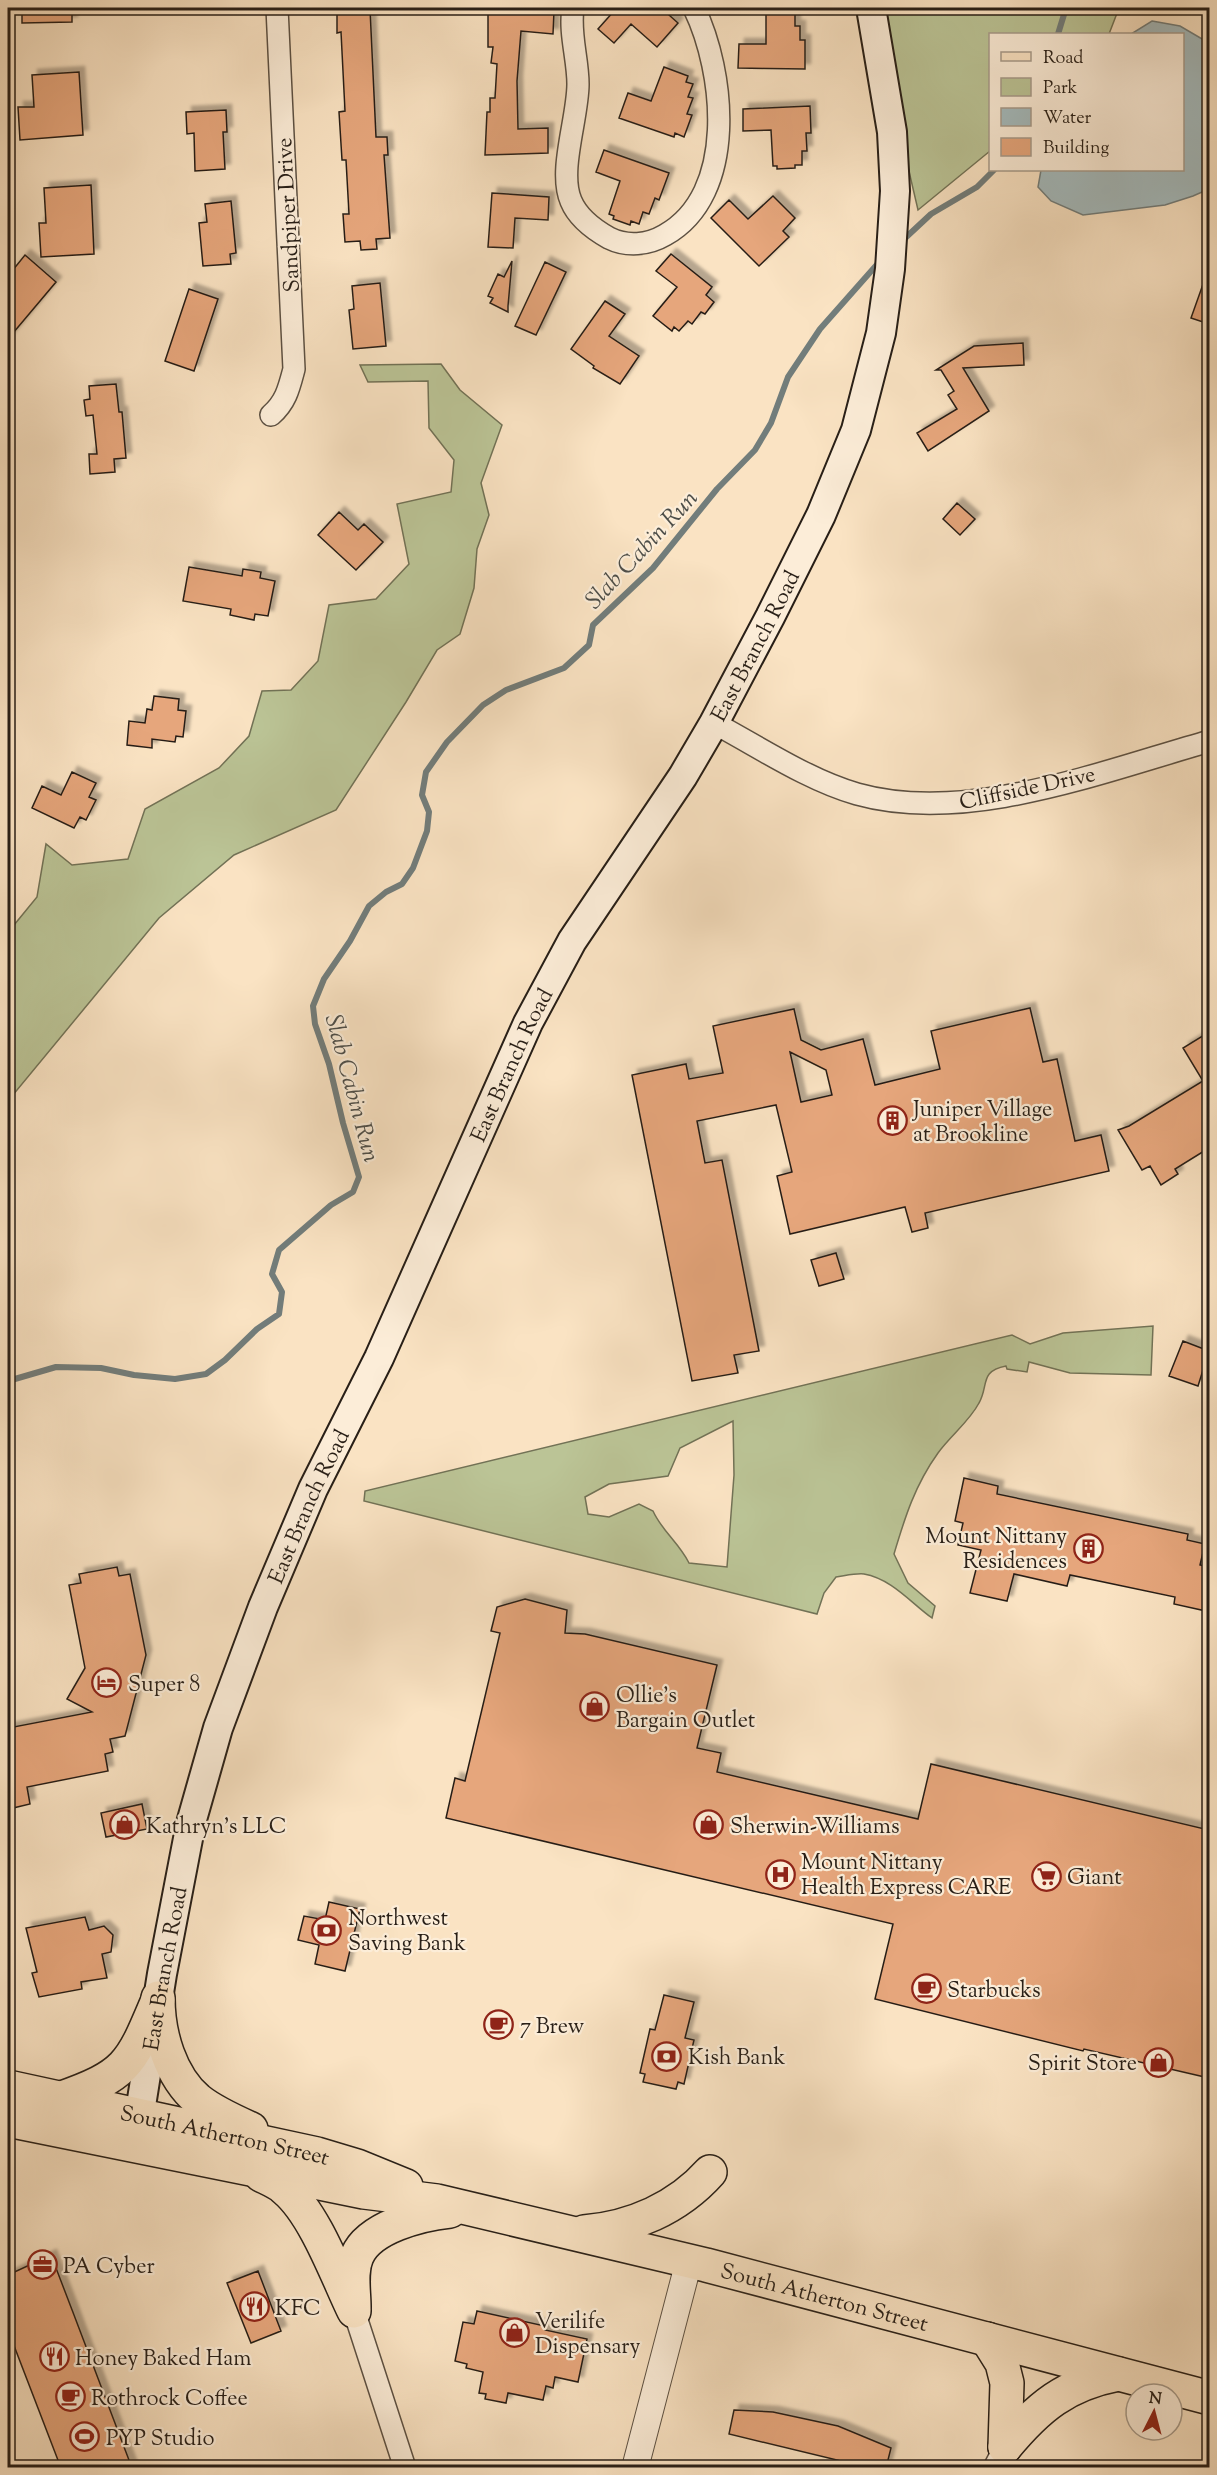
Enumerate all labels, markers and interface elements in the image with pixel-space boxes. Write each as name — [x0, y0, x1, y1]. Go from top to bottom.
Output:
legend — [989, 33, 1184, 171]
text: Road — [1043, 46, 1083, 72]
text: Park — [1043, 76, 1078, 102]
text: Water — [1043, 106, 1092, 132]
text: Building — [1043, 136, 1109, 162]
street label: Sandpiper Drive — [270, 137, 310, 293]
water label: Slab Cabin Run — [578, 483, 707, 618]
street label: East Branch Road — [705, 566, 810, 728]
street label: Cliffside Drive — [957, 760, 1099, 820]
street label: East Branch Road — [464, 983, 563, 1148]
water label: Slab Cabin Run — [315, 1011, 387, 1167]
place label: Juniper Village at Brookline — [912, 1095, 1052, 1152]
building icon: Juniper Village at Brookline — [876, 1105, 908, 1137]
street label: East Branch Road — [262, 1425, 359, 1589]
place label: Mount Nittany Residences — [925, 1522, 1067, 1579]
building icon: Mount Nittany Residences — [1072, 1532, 1104, 1564]
hotel icon: Super 8 — [91, 1667, 123, 1699]
place label: Super 8 — [128, 1670, 200, 1702]
place label: Ollie's Bargain Outlet — [616, 1681, 756, 1738]
shop icon: Ollie's Bargain Outlet — [579, 1691, 611, 1723]
shop icon: Kathryn's LLC — [109, 1809, 141, 1841]
shop icon: Sherwin-Williams — [693, 1809, 725, 1841]
place label: Kathryn's LLC — [146, 1812, 286, 1844]
place label: Sherwin-Williams — [730, 1812, 900, 1844]
place label: Mount Nittany Health Express CARE — [801, 1848, 1011, 1905]
hospital icon: Mount Nittany Health Express CARE — [764, 1858, 796, 1890]
supermarket icon: Giant — [1030, 1860, 1062, 1892]
place label: Giant — [1067, 1863, 1122, 1895]
street label: East Branch Road — [137, 1884, 197, 2053]
place label: Northwest Saving Bank — [348, 1904, 466, 1961]
bank icon: Northwest Saving Bank — [311, 1914, 343, 1946]
cafe icon: Starbucks — [910, 1973, 942, 2005]
place label: Starbucks — [947, 1976, 1041, 2008]
cafe icon: 7 Brew — [483, 2009, 515, 2041]
place label: 7 Brew — [520, 2012, 585, 2044]
bank icon: Kish Bank — [651, 2040, 683, 2072]
place label: Kish Bank — [688, 2043, 785, 2075]
shop icon: Spirit Store — [1142, 2046, 1174, 2078]
place label: Spirit Store — [1028, 2049, 1137, 2081]
street label: South Atherton Street — [117, 2099, 333, 2176]
office icon: PA Cyber — [26, 2249, 58, 2281]
place label: PA Cyber — [63, 2252, 155, 2284]
street label: South Atherton Street — [717, 2256, 932, 2342]
restaurant icon: KFC — [238, 2291, 270, 2323]
place label: KFC — [275, 2294, 321, 2326]
place label: Verilife Dispensary — [535, 2307, 641, 2364]
shop icon: Verilife Dispensary — [498, 2317, 530, 2349]
restaurant icon: Honey Baked Ham — [38, 2341, 70, 2373]
place label: Honey Baked Ham — [75, 2344, 251, 2376]
cafe icon: Rothrock Coffee — [54, 2381, 86, 2413]
north arrow — [1124, 2382, 1184, 2442]
place label: Rothrock Coffee — [91, 2384, 248, 2416]
text: N — [1148, 2387, 1163, 2412]
sports icon: PYP Studio — [69, 2421, 101, 2453]
place label: PYP Studio — [106, 2424, 214, 2456]

